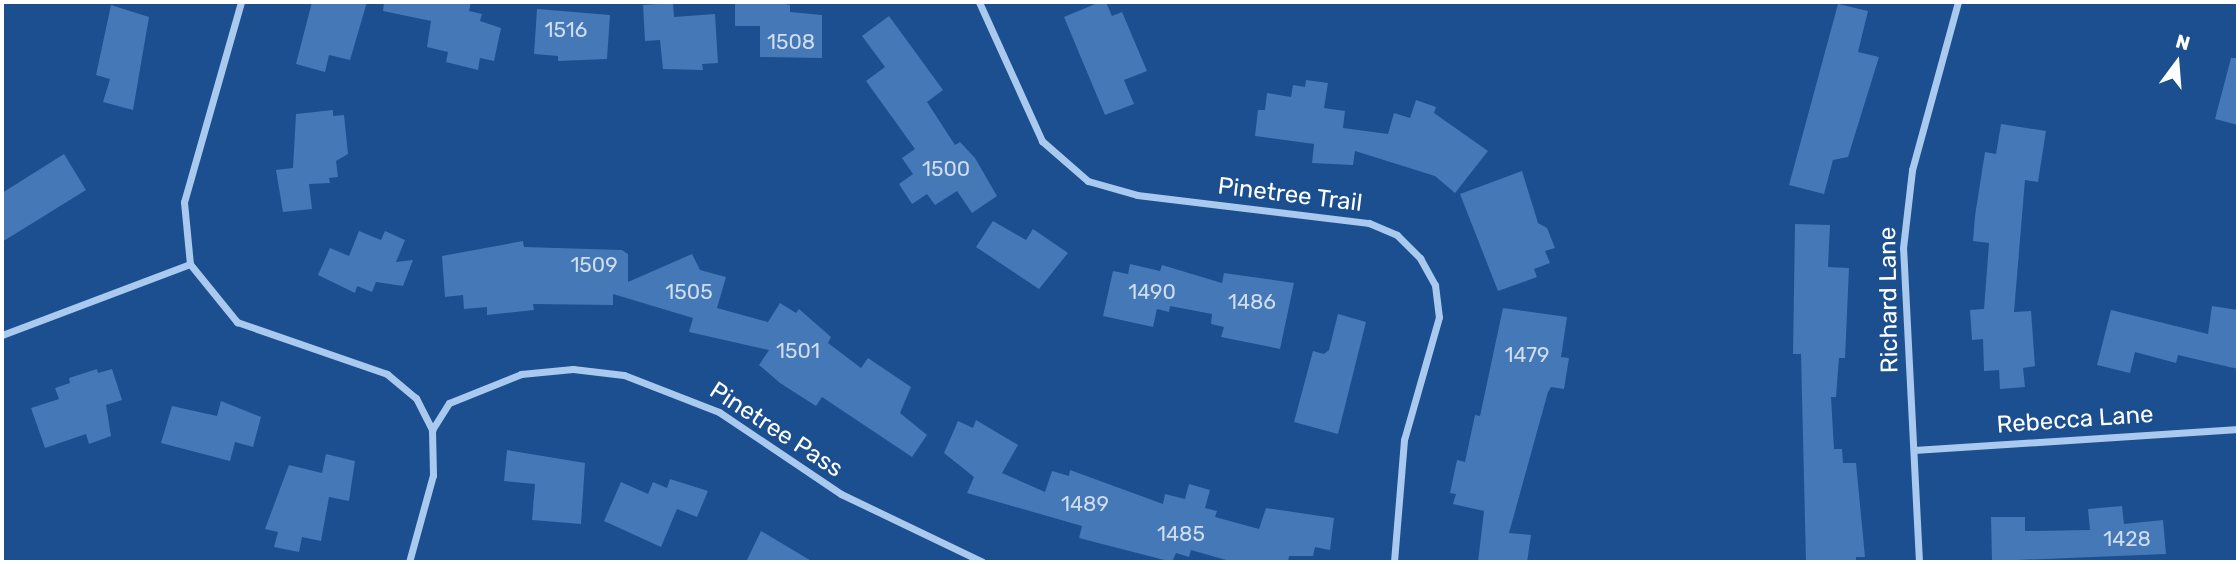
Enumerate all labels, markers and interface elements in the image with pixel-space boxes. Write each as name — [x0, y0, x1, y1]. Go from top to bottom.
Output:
house number: 1516 — [545, 17, 587, 43]
north arrow — [2142, 28, 2212, 98]
house number: 1508 — [767, 29, 815, 55]
text: N — [2173, 29, 2193, 55]
house number: 1500 — [922, 156, 970, 182]
street label: Pinetree Trail — [1216, 172, 1364, 218]
street label: Richard Lane — [1873, 227, 1905, 373]
house number: 1509 — [570, 252, 618, 278]
house number: 1505 — [665, 279, 713, 305]
house number: 1490 — [1128, 279, 1176, 305]
house number: 1486 — [1228, 289, 1276, 315]
house number: 1501 — [776, 338, 820, 364]
house number: 1479 — [1505, 342, 1549, 368]
street label: Pinetree Pass — [704, 376, 848, 484]
street label: Rebecca Lane — [1996, 400, 2154, 440]
house number: 1489 — [1061, 491, 1109, 517]
house number: 1485 — [1157, 521, 1205, 547]
house number: 1428 — [2103, 526, 2151, 552]

